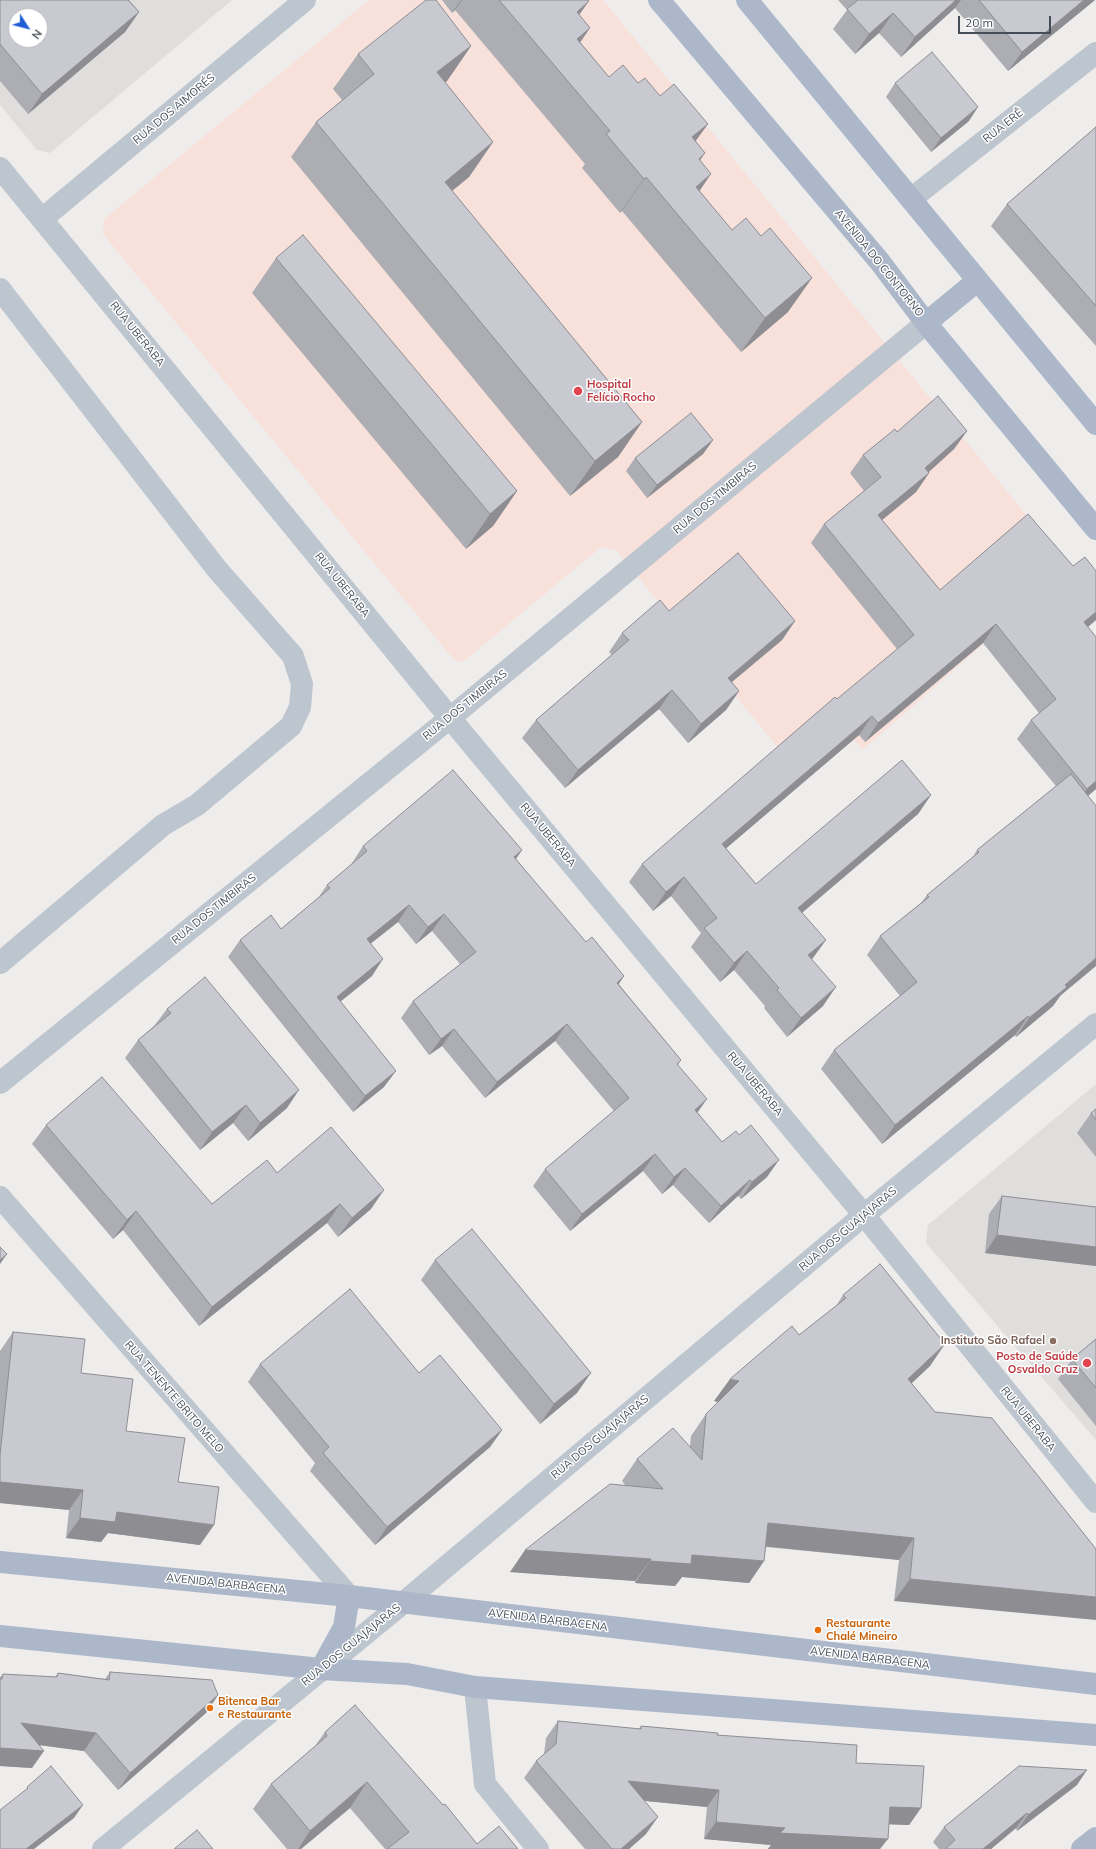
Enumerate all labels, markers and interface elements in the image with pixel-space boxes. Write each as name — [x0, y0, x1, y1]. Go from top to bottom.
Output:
north arrow — [8, 8, 48, 48]
scale bar — [960, 8, 1053, 34]
text: 20 m — [965, 15, 993, 30]
text: N — [29, 27, 45, 42]
street label: RUA DOS AIMORÉS — [130, 71, 218, 147]
street label: RUA ERÊ — [980, 106, 1026, 146]
street label: AVENIDA DO CONTORNO — [832, 207, 926, 319]
street label: RUA UBERABA — [107, 299, 167, 369]
place label: Hospital Felício Rocho — [587, 378, 656, 404]
marker: Hospital Felício Rocho — [572, 385, 584, 397]
street label: RUA DOS TIMBIRAS — [671, 459, 759, 537]
street label: RUA UBERABA — [312, 550, 372, 620]
street label: RUA DOS TIMBIRAS — [420, 667, 510, 743]
street label: RUA UBERABA — [517, 800, 579, 870]
street label: RUA DOS TIMBIRAS — [169, 871, 259, 947]
street label: RUA UBERABA — [724, 1049, 786, 1119]
street label: RUA DOS GUAJAJARAS — [797, 1184, 899, 1274]
place label: Instituto São Rafael — [941, 1334, 1045, 1348]
marker: Instituto São Rafael — [1048, 1336, 1058, 1346]
street label: RUA TENENTE BRITO MELO — [122, 1338, 226, 1456]
place label: Posto de Saúde Osvaldo Cruz — [996, 1350, 1078, 1376]
marker: Posto de Saúde Osvaldo Cruz — [1081, 1357, 1093, 1369]
street label: RUA UBERABA — [998, 1384, 1058, 1454]
street label: RUA DOS GUAJAJARAS — [549, 1392, 651, 1482]
street label: AVENIDA BARBACENA — [165, 1571, 287, 1597]
street label: RUA DOS GUAJAJARAS — [299, 1601, 403, 1689]
street label: AVENIDA BARBACENA — [487, 1606, 609, 1634]
place label: Restaurante Chalé Mineiro — [826, 1617, 898, 1643]
marker: Restaurante Chalé Mineiro — [813, 1625, 823, 1635]
street label: AVENIDA BARBACENA — [809, 1644, 931, 1672]
place label: Bitenca Bar e Restaurante — [218, 1695, 292, 1721]
marker: Bitenca Bar e Restaurante — [205, 1703, 215, 1713]

